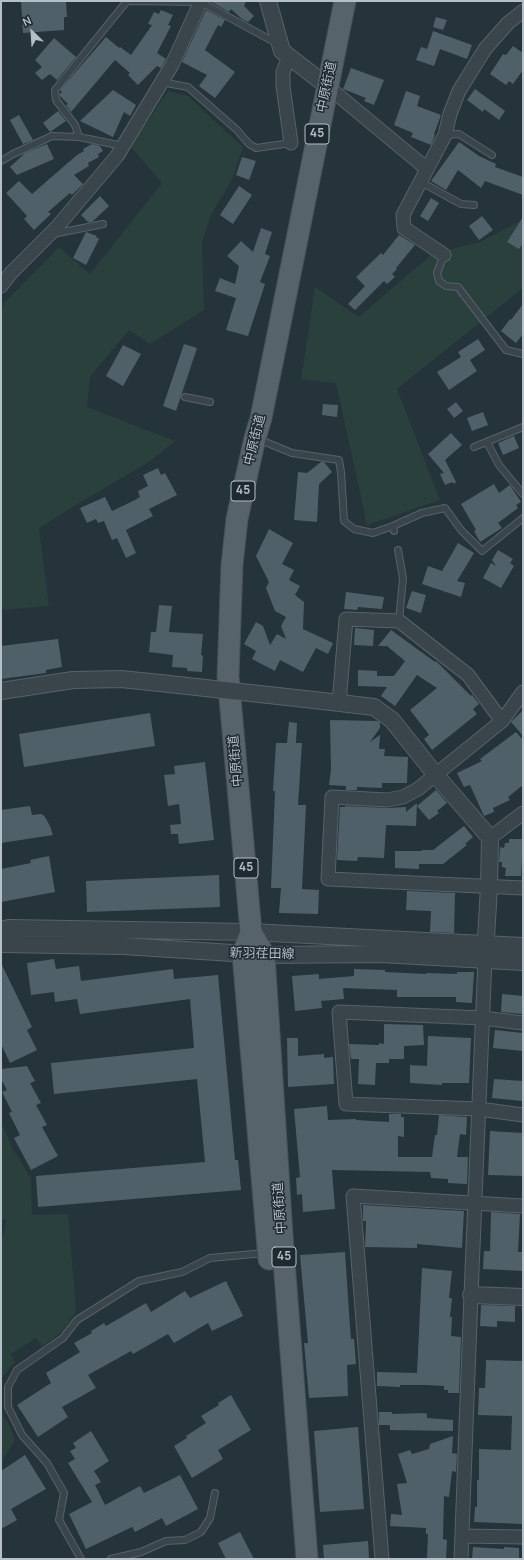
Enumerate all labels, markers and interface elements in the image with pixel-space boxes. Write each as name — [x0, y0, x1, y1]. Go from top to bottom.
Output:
north arrow — [12, 12, 52, 52]
text: N — [20, 12, 33, 29]
street label: 中原街道 — [314, 60, 340, 114]
road number: 45 — [305, 124, 329, 144]
street label: 中原街道 — [241, 413, 269, 467]
road number: 45 — [231, 481, 255, 501]
street label: 中原街道 — [226, 734, 246, 788]
road number: 45 — [234, 858, 258, 878]
street label: 新羽荏田線 — [229, 946, 295, 962]
street label: 中原街道 — [270, 1182, 290, 1234]
road number: 45 — [272, 1247, 296, 1267]

